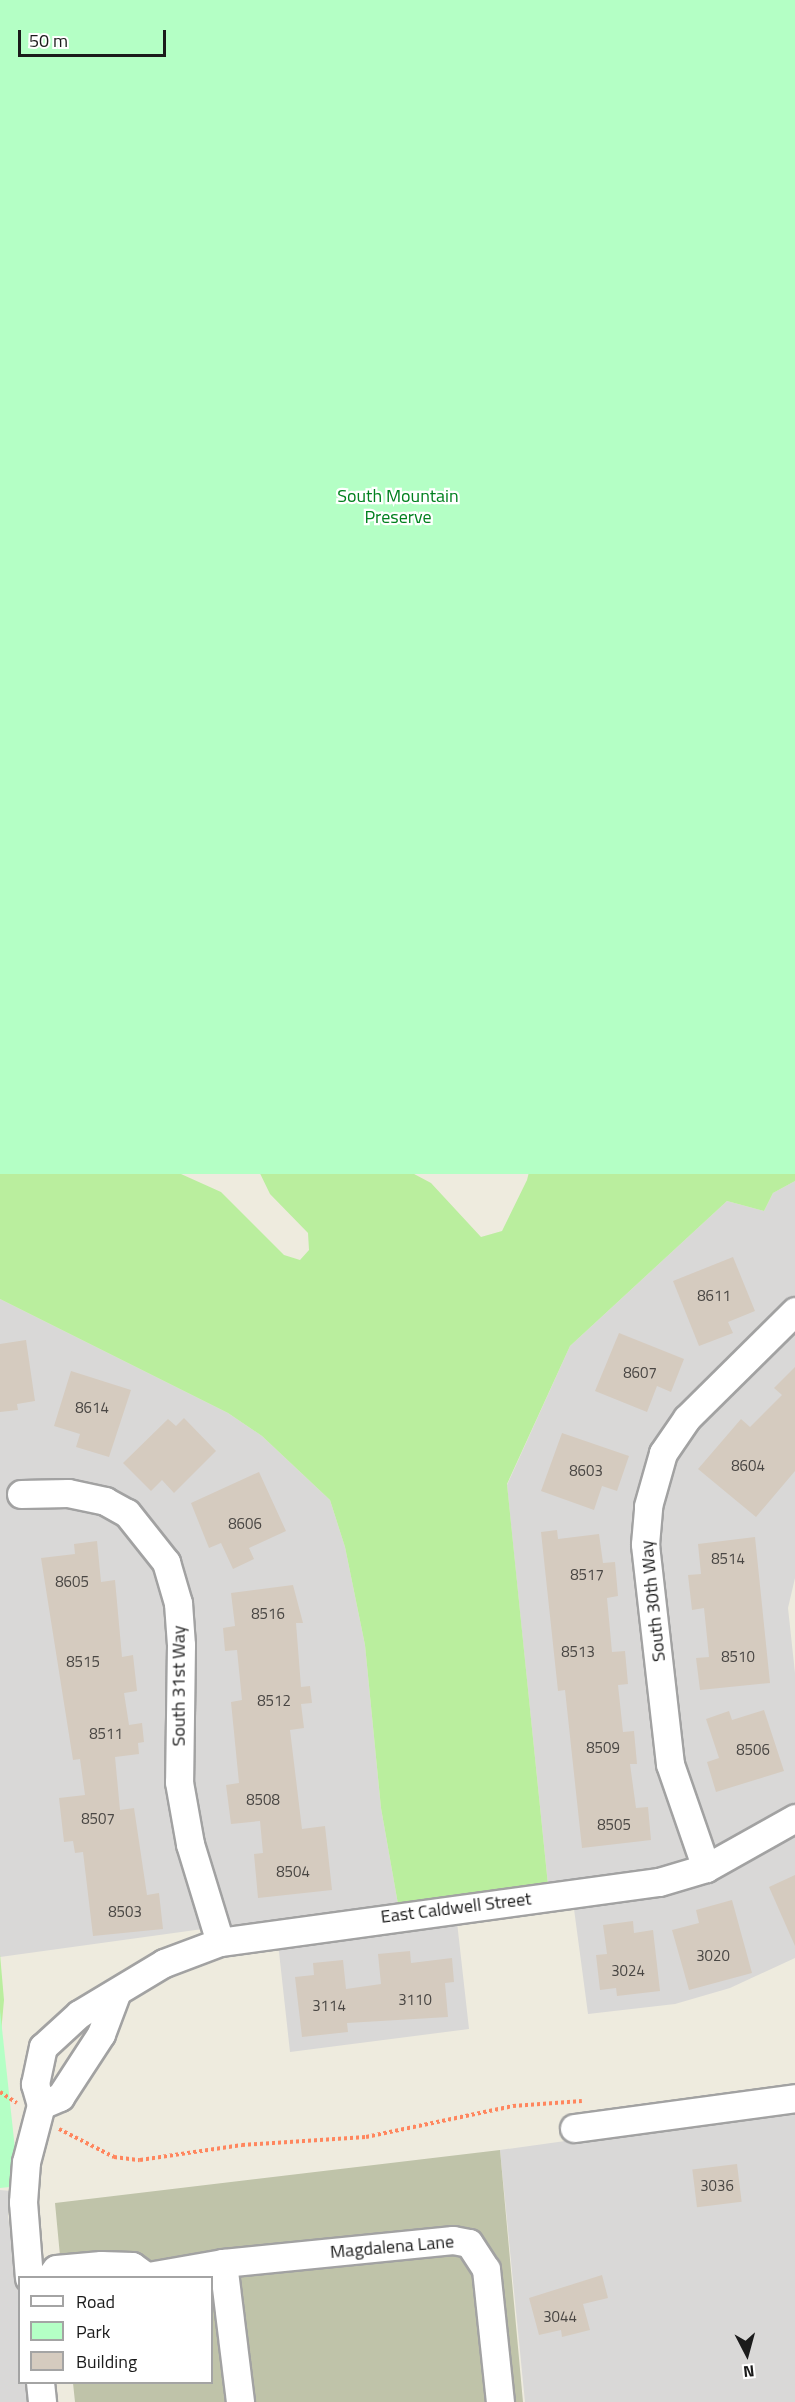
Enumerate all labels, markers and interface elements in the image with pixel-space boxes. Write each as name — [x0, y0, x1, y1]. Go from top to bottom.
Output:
scale bar — [21, 18, 170, 56]
text: 50 m — [29, 27, 68, 54]
park label: South Mountain Preserve — [337, 486, 459, 528]
house number: 8611 — [697, 1287, 731, 1305]
house number: 8607 — [623, 1364, 657, 1382]
house number: 8614 — [75, 1399, 109, 1417]
house number: 8604 — [731, 1457, 765, 1475]
house number: 8603 — [569, 1462, 603, 1480]
house number: 8606 — [228, 1515, 262, 1533]
street label: South 30th Way — [636, 1539, 670, 1663]
house number: 8514 — [711, 1550, 745, 1568]
house number: 8517 — [570, 1566, 604, 1584]
house number: 8605 — [55, 1573, 89, 1591]
house number: 8516 — [251, 1605, 285, 1623]
street label: South 31st Way — [168, 1626, 190, 1746]
house number: 8513 — [561, 1643, 595, 1661]
house number: 8510 — [721, 1648, 755, 1666]
house number: 8515 — [66, 1653, 100, 1671]
house number: 8512 — [257, 1692, 291, 1710]
house number: 8511 — [89, 1725, 123, 1743]
house number: 8509 — [586, 1739, 620, 1757]
house number: 8506 — [736, 1741, 770, 1759]
house number: 8508 — [246, 1791, 280, 1809]
house number: 8507 — [81, 1810, 115, 1828]
house number: 8505 — [597, 1816, 631, 1834]
house number: 8504 — [276, 1863, 310, 1881]
street label: East Caldwell Street — [379, 1888, 533, 1928]
house number: 8503 — [108, 1903, 142, 1921]
house number: 3020 — [696, 1947, 730, 1965]
house number: 3024 — [611, 1962, 645, 1980]
house number: 3110 — [398, 1991, 432, 2009]
house number: 3114 — [312, 1997, 346, 2015]
house number: 3036 — [700, 2177, 734, 2195]
street label: Magdalena Lane — [329, 2231, 455, 2263]
legend — [18, 2276, 213, 2384]
text: Road — [76, 2288, 115, 2315]
house number: 3044 — [543, 2308, 577, 2326]
text: Park — [76, 2318, 110, 2345]
north arrow — [717, 2324, 777, 2384]
text: Building — [76, 2348, 137, 2375]
text: N — [742, 2359, 756, 2384]

